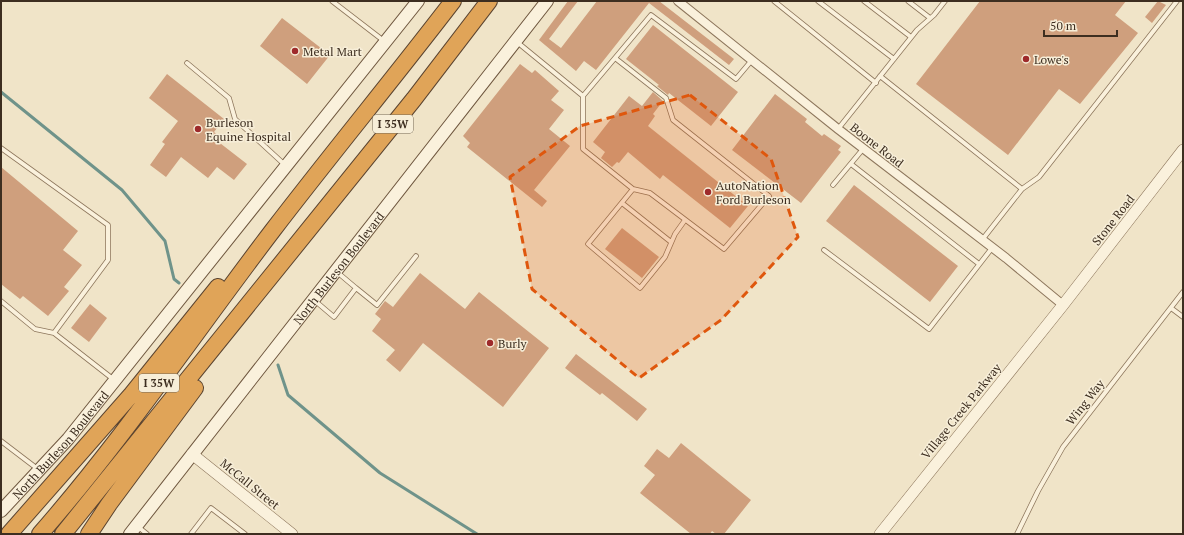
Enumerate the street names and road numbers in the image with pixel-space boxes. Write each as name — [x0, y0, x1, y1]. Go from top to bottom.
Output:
road number: I 35W — [373, 115, 413, 133]
street label: Boone Road — [847, 120, 907, 171]
street label: Stone Road — [1089, 191, 1138, 248]
street label: North Burleson Boulevard — [290, 208, 387, 327]
street label: Village Creek Parkway — [918, 359, 1005, 462]
road number: I 35W — [139, 374, 179, 392]
street label: Wing Way — [1063, 375, 1108, 428]
street label: North Burleson Boulevard — [9, 387, 112, 502]
street label: McCall Street — [217, 456, 283, 513]

